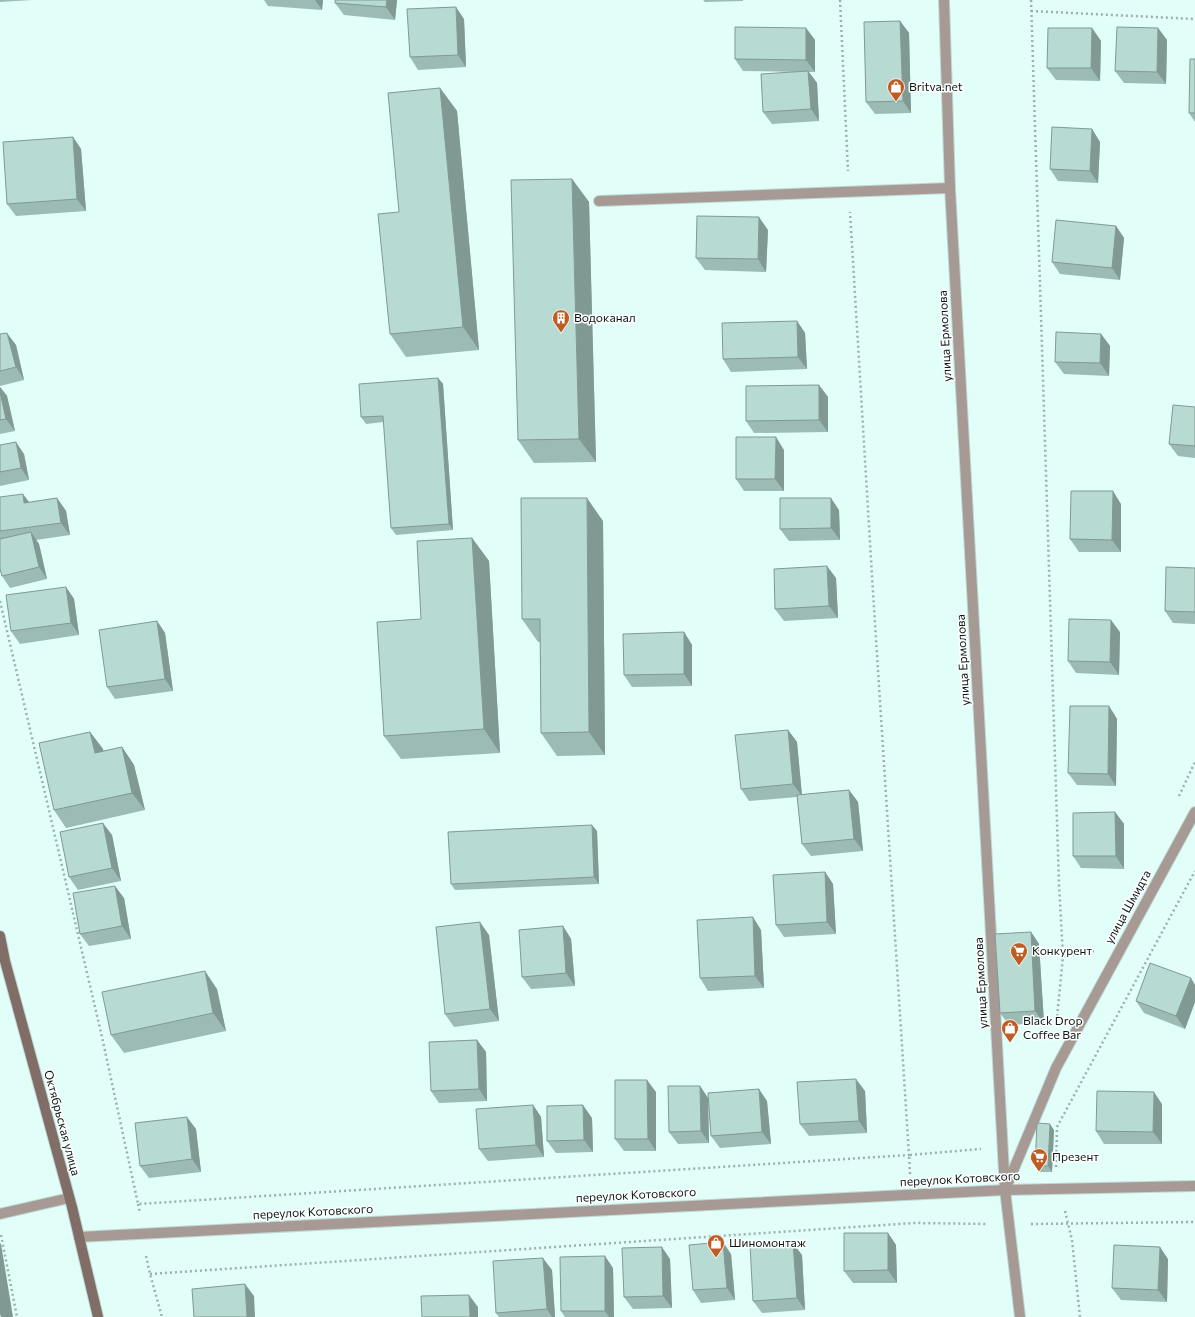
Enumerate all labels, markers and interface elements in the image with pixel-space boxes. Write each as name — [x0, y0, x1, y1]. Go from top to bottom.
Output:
shop icon: Britva.net — [886, 77, 906, 102]
place label: Britva.net — [909, 79, 963, 93]
street label: улица Ермолова — [935, 290, 953, 382]
building icon: Водоканал — [551, 308, 571, 333]
place label: Водоканал — [574, 310, 636, 324]
street label: улица Ермолова — [953, 614, 971, 706]
street label: улица Шмидта — [1101, 867, 1153, 946]
street label: улица Ермолова — [971, 937, 989, 1029]
supermarket icon: Конкурент — [1009, 941, 1029, 966]
place label: Конкурент — [1032, 943, 1092, 957]
place label: Black Drop Coffee Bar — [1023, 1013, 1083, 1041]
shop icon: Black Drop Coffee Bar — [1000, 1018, 1020, 1043]
street label: Октябрьская улица — [42, 1068, 84, 1177]
supermarket icon: Презент — [1029, 1147, 1049, 1172]
place label: Презент — [1052, 1149, 1099, 1163]
street label: переулок Котовского — [899, 1168, 1020, 1188]
street label: переулок Котовского — [575, 1184, 696, 1204]
street label: переулок Котовского — [252, 1201, 373, 1221]
shop icon: Шиномонтаж — [706, 1233, 726, 1258]
place label: Шиномонтаж — [729, 1235, 807, 1249]

